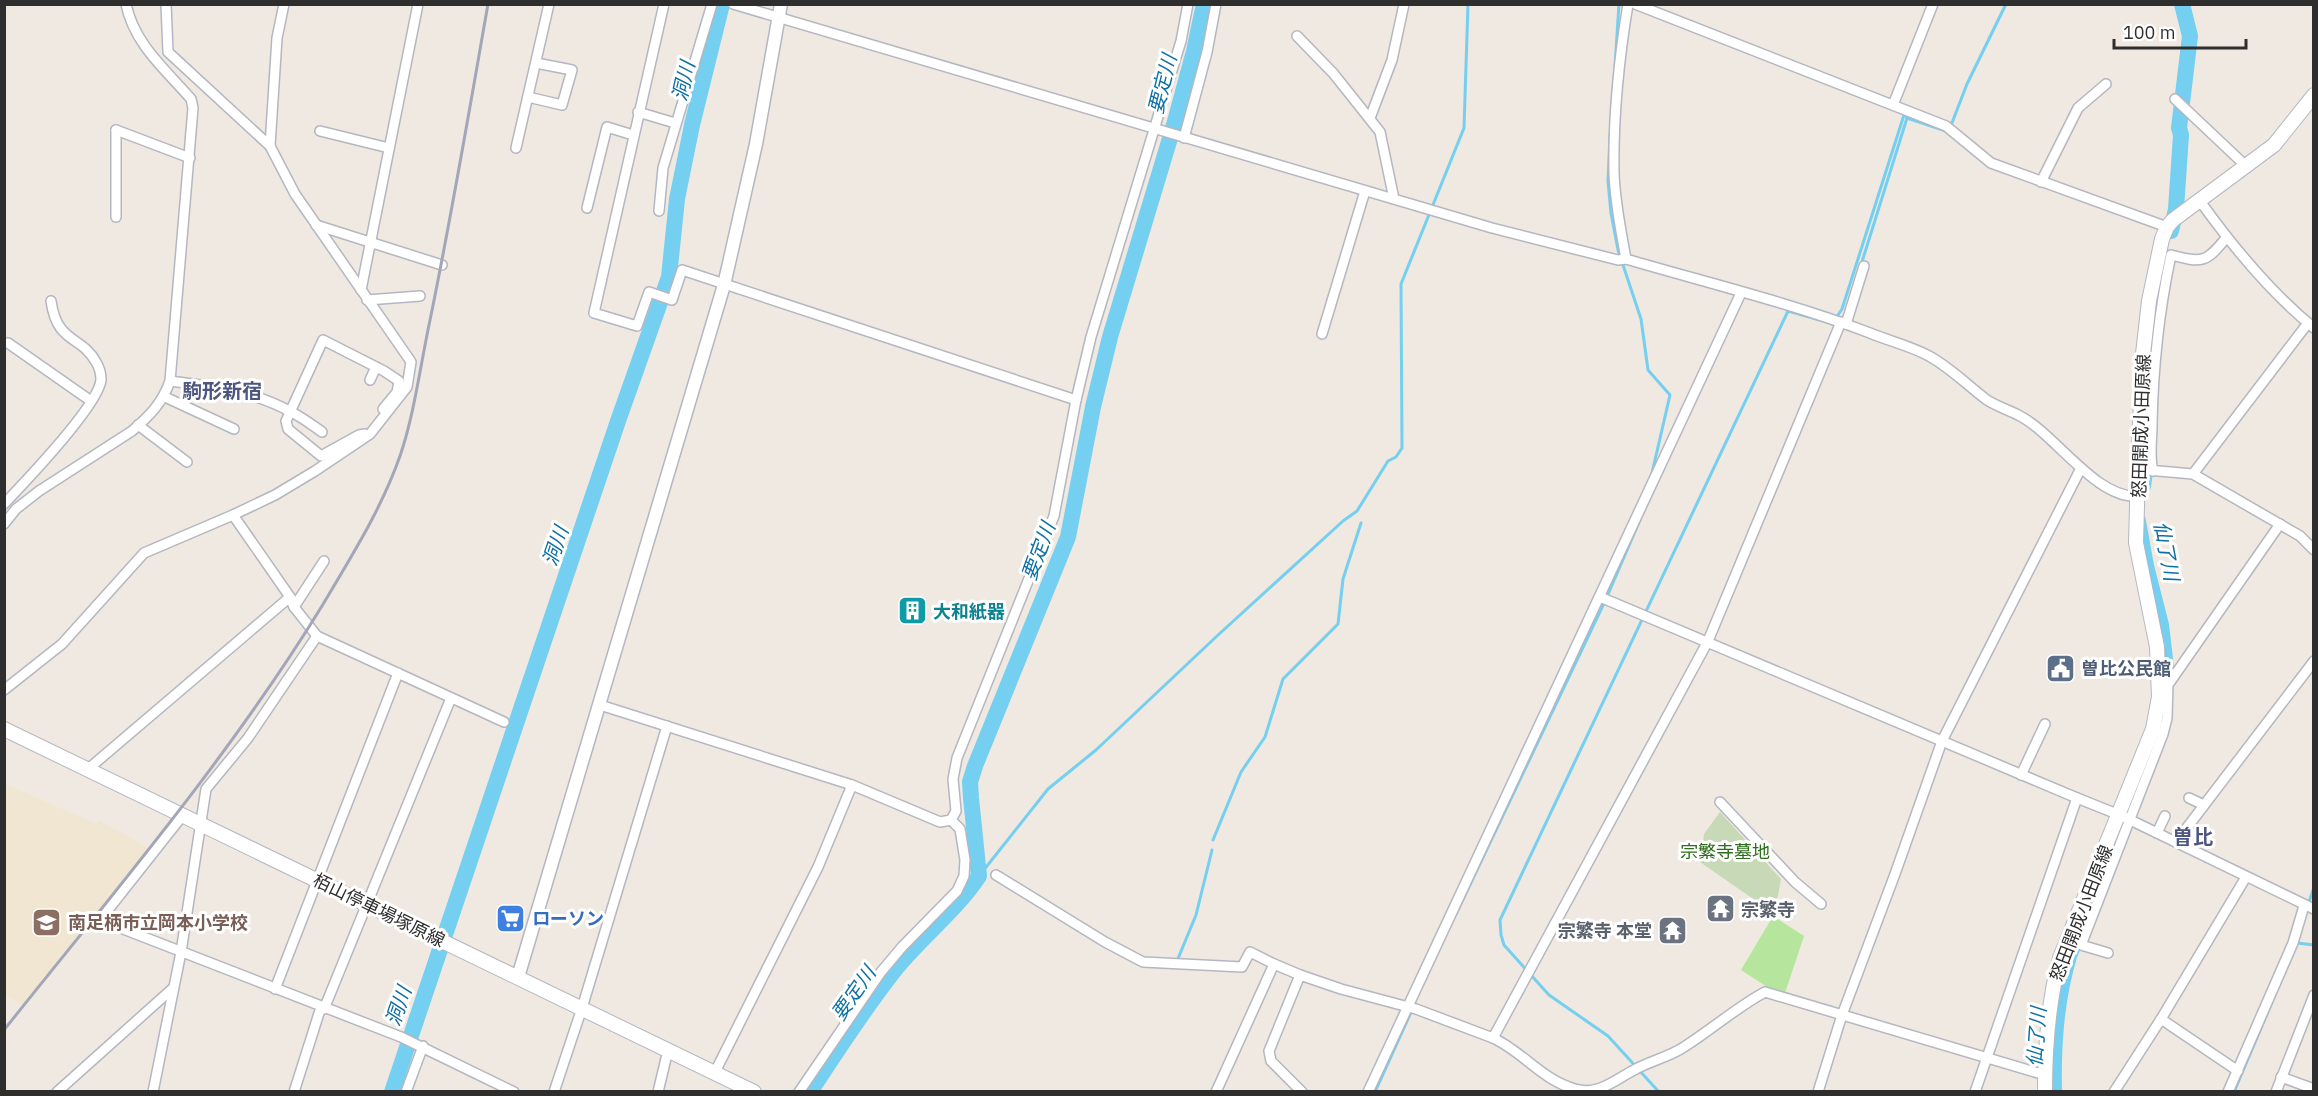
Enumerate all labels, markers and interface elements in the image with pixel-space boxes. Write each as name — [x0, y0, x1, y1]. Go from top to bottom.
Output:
scale bar — [2114, 12, 2246, 50]
text: 100 m — [2123, 21, 2175, 44]
water label: 要定川 — [1142, 50, 1183, 116]
water label: 洞川 — [665, 57, 701, 104]
street label: 怒田開成小田原線 — [2127, 354, 2155, 498]
district label: 駒形新宿 — [182, 377, 262, 404]
water label: 要定川 — [1015, 516, 1062, 584]
water label: 仙了川 — [2148, 519, 2186, 585]
water label: 洞川 — [536, 521, 575, 569]
building icon: 大和紙器 — [896, 595, 928, 627]
place label: 大和紙器 — [933, 600, 1005, 623]
public building icon: 曽比公民館 — [2044, 652, 2076, 684]
place label: 曽比公民館 — [2081, 657, 2171, 680]
district label: 曽比 — [2173, 823, 2213, 850]
park label: 宗繁寺墓地 — [1680, 840, 1770, 863]
street label: 怒田開成小田原線 — [2044, 842, 2118, 984]
street label: 栢山停車場塚原線 — [309, 868, 449, 952]
temple icon: 宗繁寺 — [1704, 893, 1736, 925]
place label: 宗繁寺 — [1741, 898, 1795, 921]
supermarket icon: ローソン — [495, 902, 527, 934]
school or university icon: 南足柄市立岡本小学校 — [31, 906, 63, 938]
place label: ローソン — [532, 907, 604, 930]
place label: 南足柄市立岡本小学校 — [68, 911, 248, 934]
temple icon: 宗繁寺 本堂 — [1657, 914, 1689, 946]
place label: 宗繁寺 本堂 — [1558, 919, 1652, 942]
water label: 要定川 — [825, 959, 882, 1025]
water label: 洞川 — [379, 981, 418, 1029]
water label: 仙了川 — [2020, 1004, 2052, 1068]

